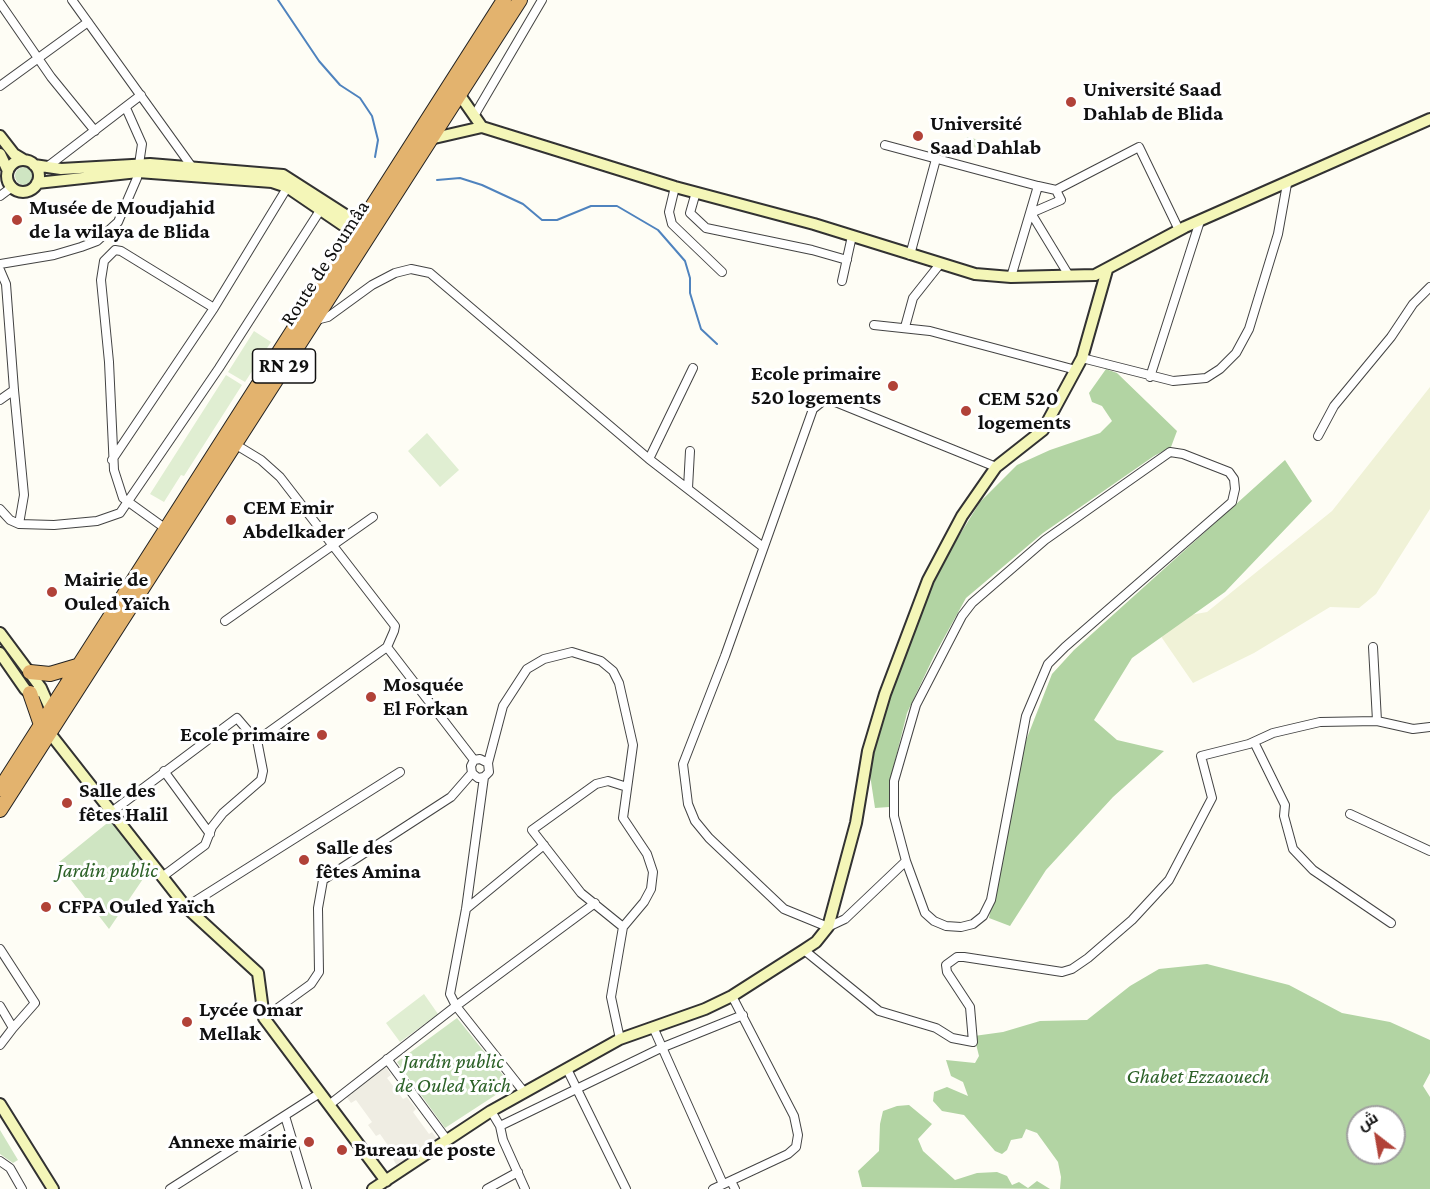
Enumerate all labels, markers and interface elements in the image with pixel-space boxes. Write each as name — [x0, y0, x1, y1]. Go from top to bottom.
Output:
place label: Université Saad Dahlab de Blida — [1083, 77, 1223, 127]
marker: Université Saad Dahlab de Blida — [1064, 95, 1078, 109]
place label: Université Saad Dahlab — [930, 111, 1041, 161]
marker: Université Saad Dahlab — [911, 129, 925, 143]
place label: Musée de Moudjahid de la wilaya de Blida — [29, 195, 215, 245]
street label: Route de Soumâa — [275, 195, 375, 331]
marker: Musée de Moudjahid de la wilaya de Blida — [10, 213, 24, 227]
road number: RN 29 — [252, 349, 316, 383]
place label: Ecole primaire 520 logements — [751, 361, 881, 411]
marker: Ecole primaire 520 logements — [886, 379, 900, 393]
place label: CEM 520 logements — [978, 386, 1071, 436]
marker: CEM 520 logements — [959, 404, 973, 418]
place label: CEM Emir Abdelkader — [243, 495, 345, 545]
marker: CEM Emir Abdelkader — [224, 513, 238, 527]
place label: Mairie de Ouled Yaïch — [64, 567, 170, 617]
marker: Mairie de Ouled Yaïch — [45, 585, 59, 599]
place label: Mosquée El Forkan — [383, 672, 468, 722]
marker: Mosquée El Forkan — [364, 690, 378, 704]
place label: Ecole primaire — [180, 722, 310, 748]
marker: Ecole primaire — [315, 728, 329, 742]
place label: Salle des fêtes Halil — [79, 778, 168, 828]
marker: Salle des fêtes Halil — [60, 796, 74, 810]
place label: Salle des fêtes Amina — [316, 835, 421, 885]
marker: Salle des fêtes Amina — [297, 853, 311, 867]
park label: Jardin public — [56, 858, 158, 884]
place label: CFPA Ouled Yaïch — [58, 894, 215, 920]
marker: CFPA Ouled Yaïch — [39, 900, 53, 914]
place label: Lycée Omar Mellak — [199, 997, 303, 1047]
marker: Lycée Omar Mellak — [180, 1015, 194, 1029]
park label: Jardin public de Ouled Yaïch — [395, 1049, 511, 1099]
park label: Ghabet Ezzaouech — [1127, 1064, 1269, 1090]
north arrow — [1346, 1105, 1406, 1165]
text: ش — [1354, 1108, 1381, 1133]
place label: Annexe mairie — [169, 1129, 297, 1155]
marker: Annexe mairie — [302, 1135, 316, 1149]
place label: Bureau de poste — [354, 1137, 495, 1163]
marker: Bureau de poste — [335, 1143, 349, 1157]

